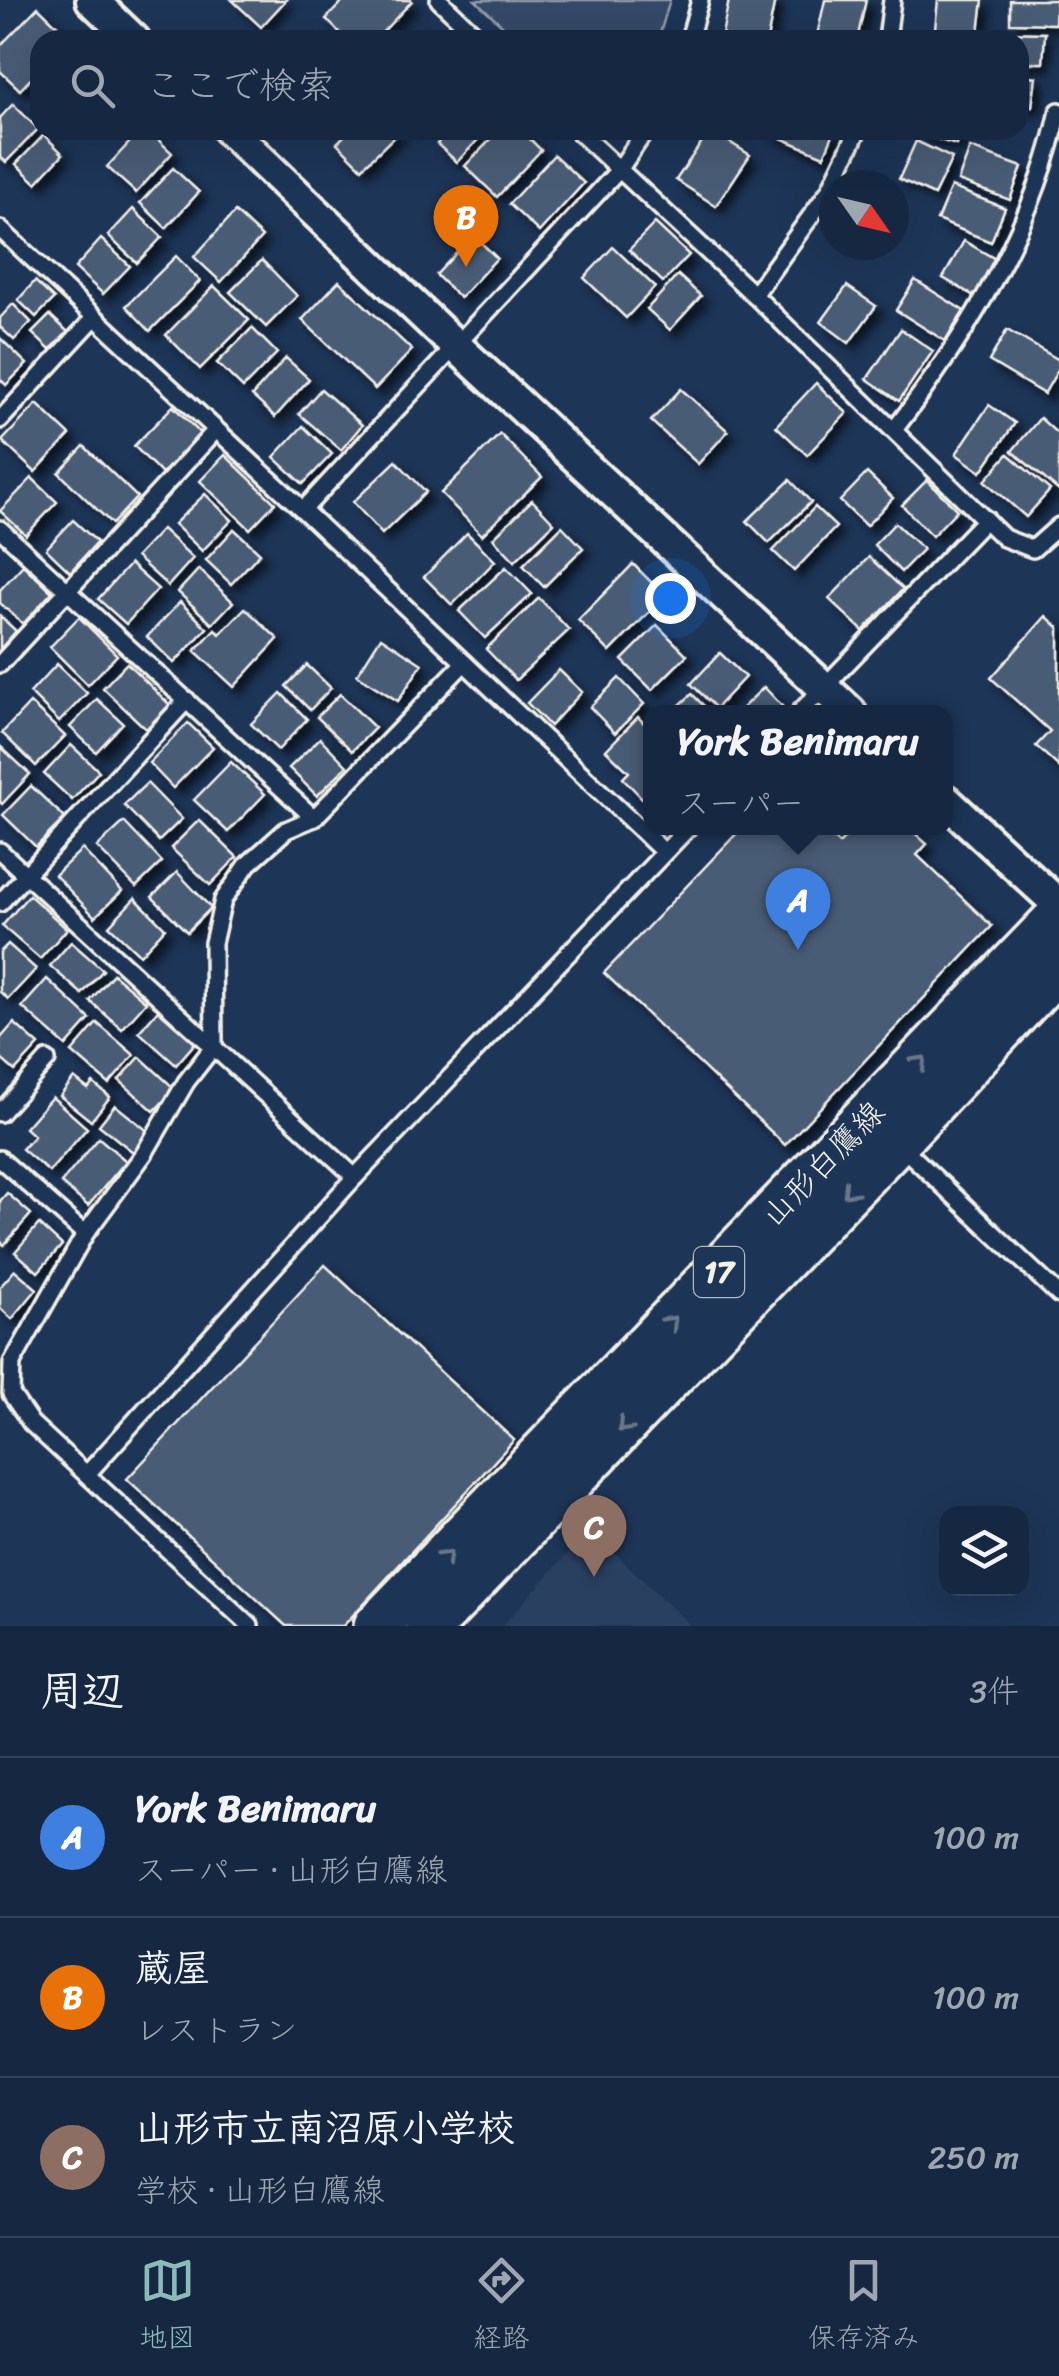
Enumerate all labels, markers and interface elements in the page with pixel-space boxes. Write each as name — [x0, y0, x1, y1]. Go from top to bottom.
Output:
search box — [30, 30, 1029, 140]
text: ここで検索 — [145, 52, 335, 119]
icon: search — [65, 58, 120, 113]
north arrow — [819, 170, 909, 260]
pin: B — [434, 184, 498, 267]
your location — [645, 573, 696, 624]
popup — [643, 705, 953, 835]
text: York Benimaru — [677, 708, 919, 775]
text: スーパー — [677, 775, 804, 832]
pin: A — [766, 868, 830, 950]
one-way arrow — [908, 1055, 926, 1074]
street label: 山形白鷹線 — [747, 1087, 899, 1241]
one-way arrow — [842, 1179, 860, 1197]
road number: 17 — [694, 1247, 744, 1297]
one-way arrow — [659, 1315, 677, 1334]
one-way arrow — [618, 1414, 636, 1432]
pin: C — [562, 1494, 626, 1577]
map controls — [939, 1506, 1029, 1596]
button: layers — [939, 1506, 1029, 1596]
one-way arrow — [434, 1550, 452, 1568]
text: 周辺 — [40, 1654, 124, 1728]
text: 3件 — [969, 1663, 1019, 1720]
text: York Benimaru — [135, 1775, 376, 1842]
text: A — [62, 1809, 83, 1866]
text: 100 m — [932, 1809, 1019, 1866]
text: スーパー · 山形白鷹線 — [135, 1842, 447, 1899]
text: 蔵屋 — [135, 1935, 211, 2002]
text: B — [62, 1969, 83, 2026]
text: 100 m — [932, 1969, 1019, 2026]
text: レストラン — [135, 2002, 298, 2059]
text: 山形市立南沼原小学校 — [135, 2095, 515, 2162]
text: C — [63, 2129, 82, 2186]
text: 250 m — [928, 2129, 1019, 2186]
text: 学校 · 山形白鷹線 — [135, 2162, 384, 2219]
tab: 地図 — [139, 2253, 195, 2362]
tab: 経路 — [473, 2253, 530, 2362]
tab: 保存済み — [808, 2253, 920, 2362]

